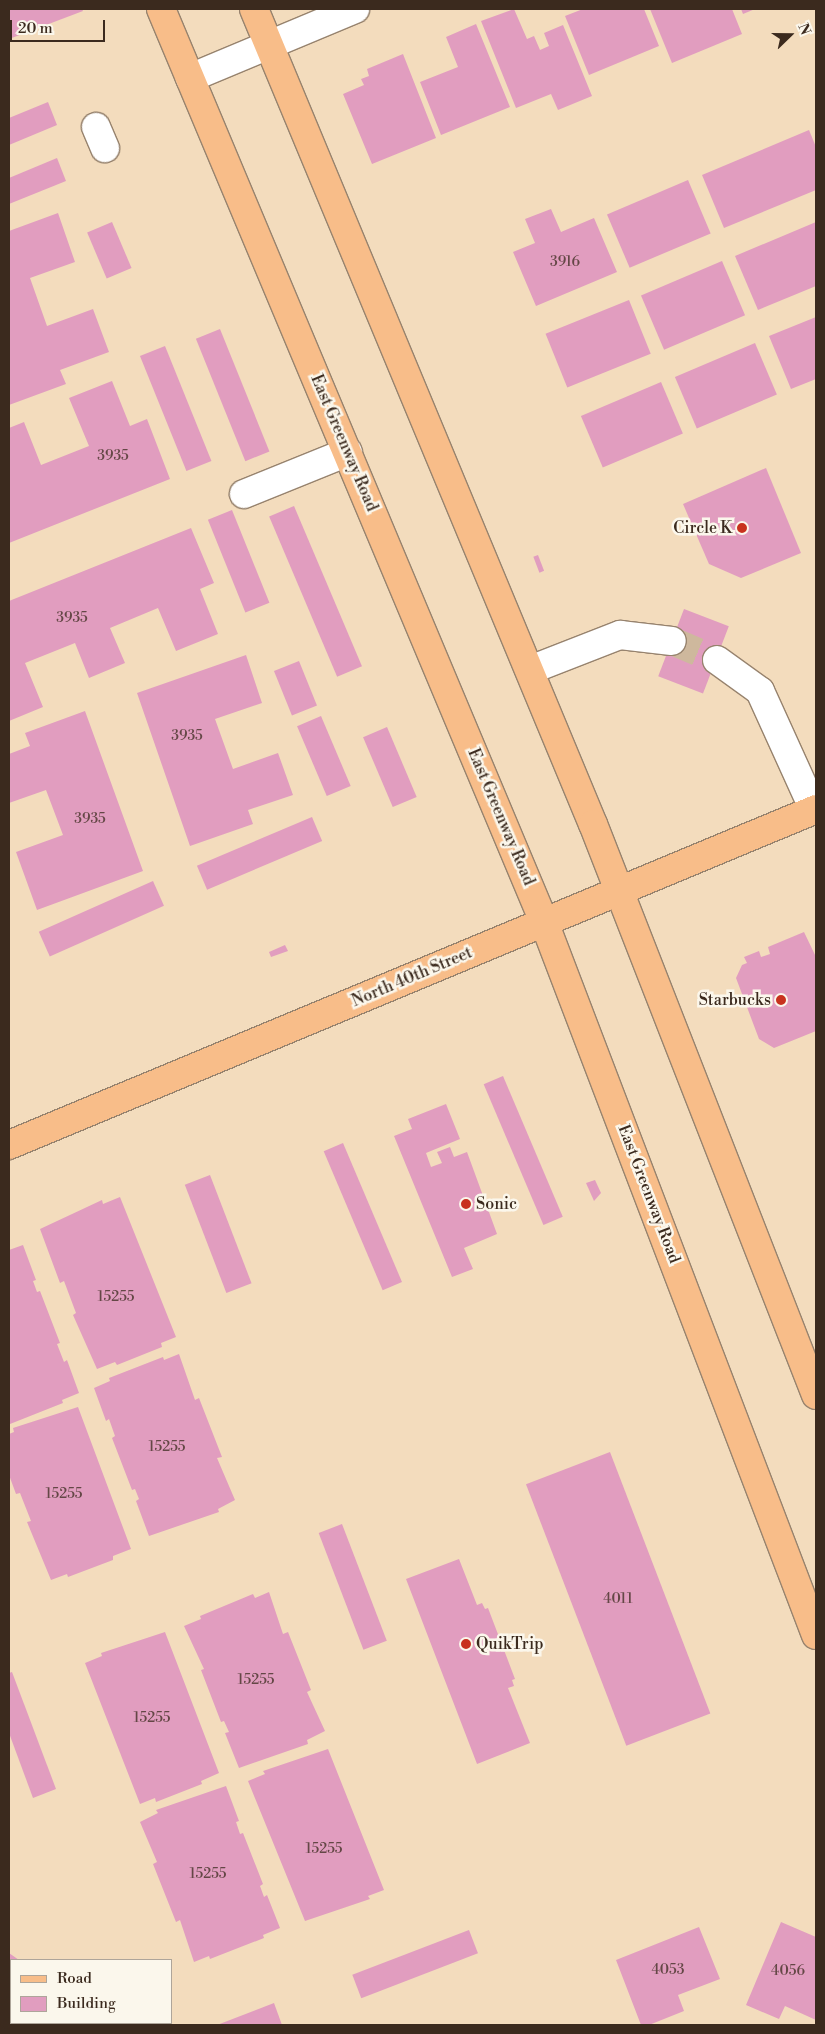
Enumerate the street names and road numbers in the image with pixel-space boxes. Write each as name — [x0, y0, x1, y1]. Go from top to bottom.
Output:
street label: East Greenway Road — [306, 372, 382, 514]
street label: East Greenway Road — [463, 746, 539, 888]
street label: North 40th Street — [349, 943, 475, 1011]
street label: East Greenway Road — [614, 1122, 684, 1266]

